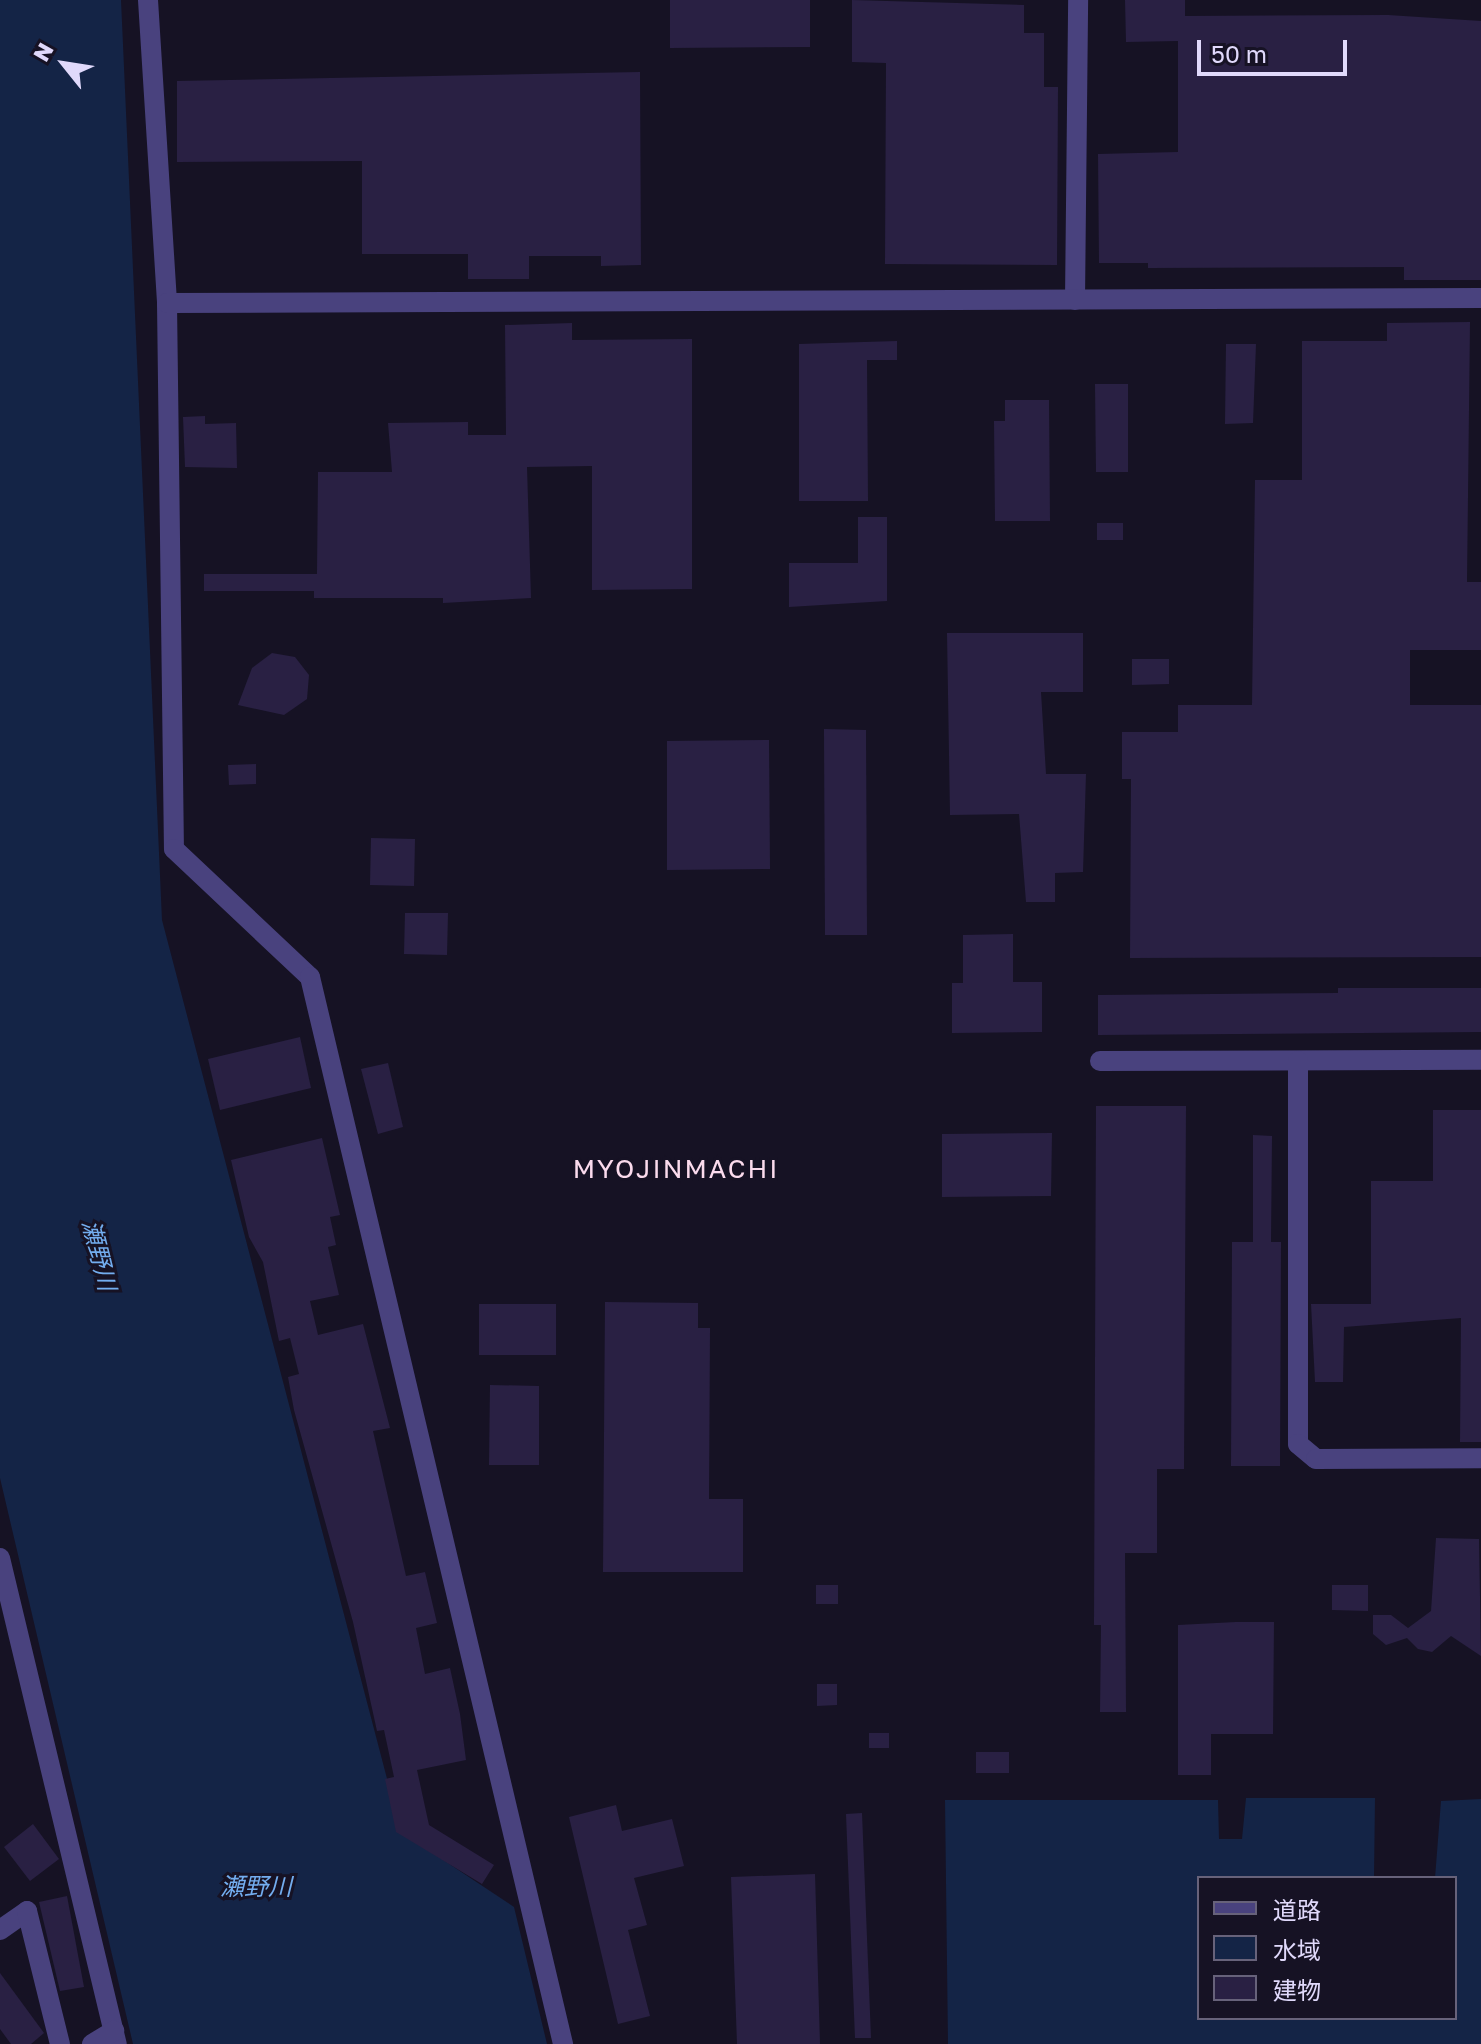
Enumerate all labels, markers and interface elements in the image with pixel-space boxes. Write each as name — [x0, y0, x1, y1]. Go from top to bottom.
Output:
north arrow — [24, 24, 104, 104]
scale bar — [1201, 24, 1351, 74]
text: N — [27, 38, 59, 66]
text: 50 m — [1211, 39, 1267, 68]
district label: MYOJINMACHI — [573, 1153, 779, 1185]
water label: 瀬野川 — [77, 1217, 123, 1293]
water label: 瀬野川 — [220, 1872, 292, 1900]
legend — [1197, 1876, 1457, 2020]
text: 道路 — [1273, 1895, 1321, 1924]
text: 水域 — [1273, 1935, 1321, 1964]
text: 建物 — [1273, 1975, 1321, 2004]

